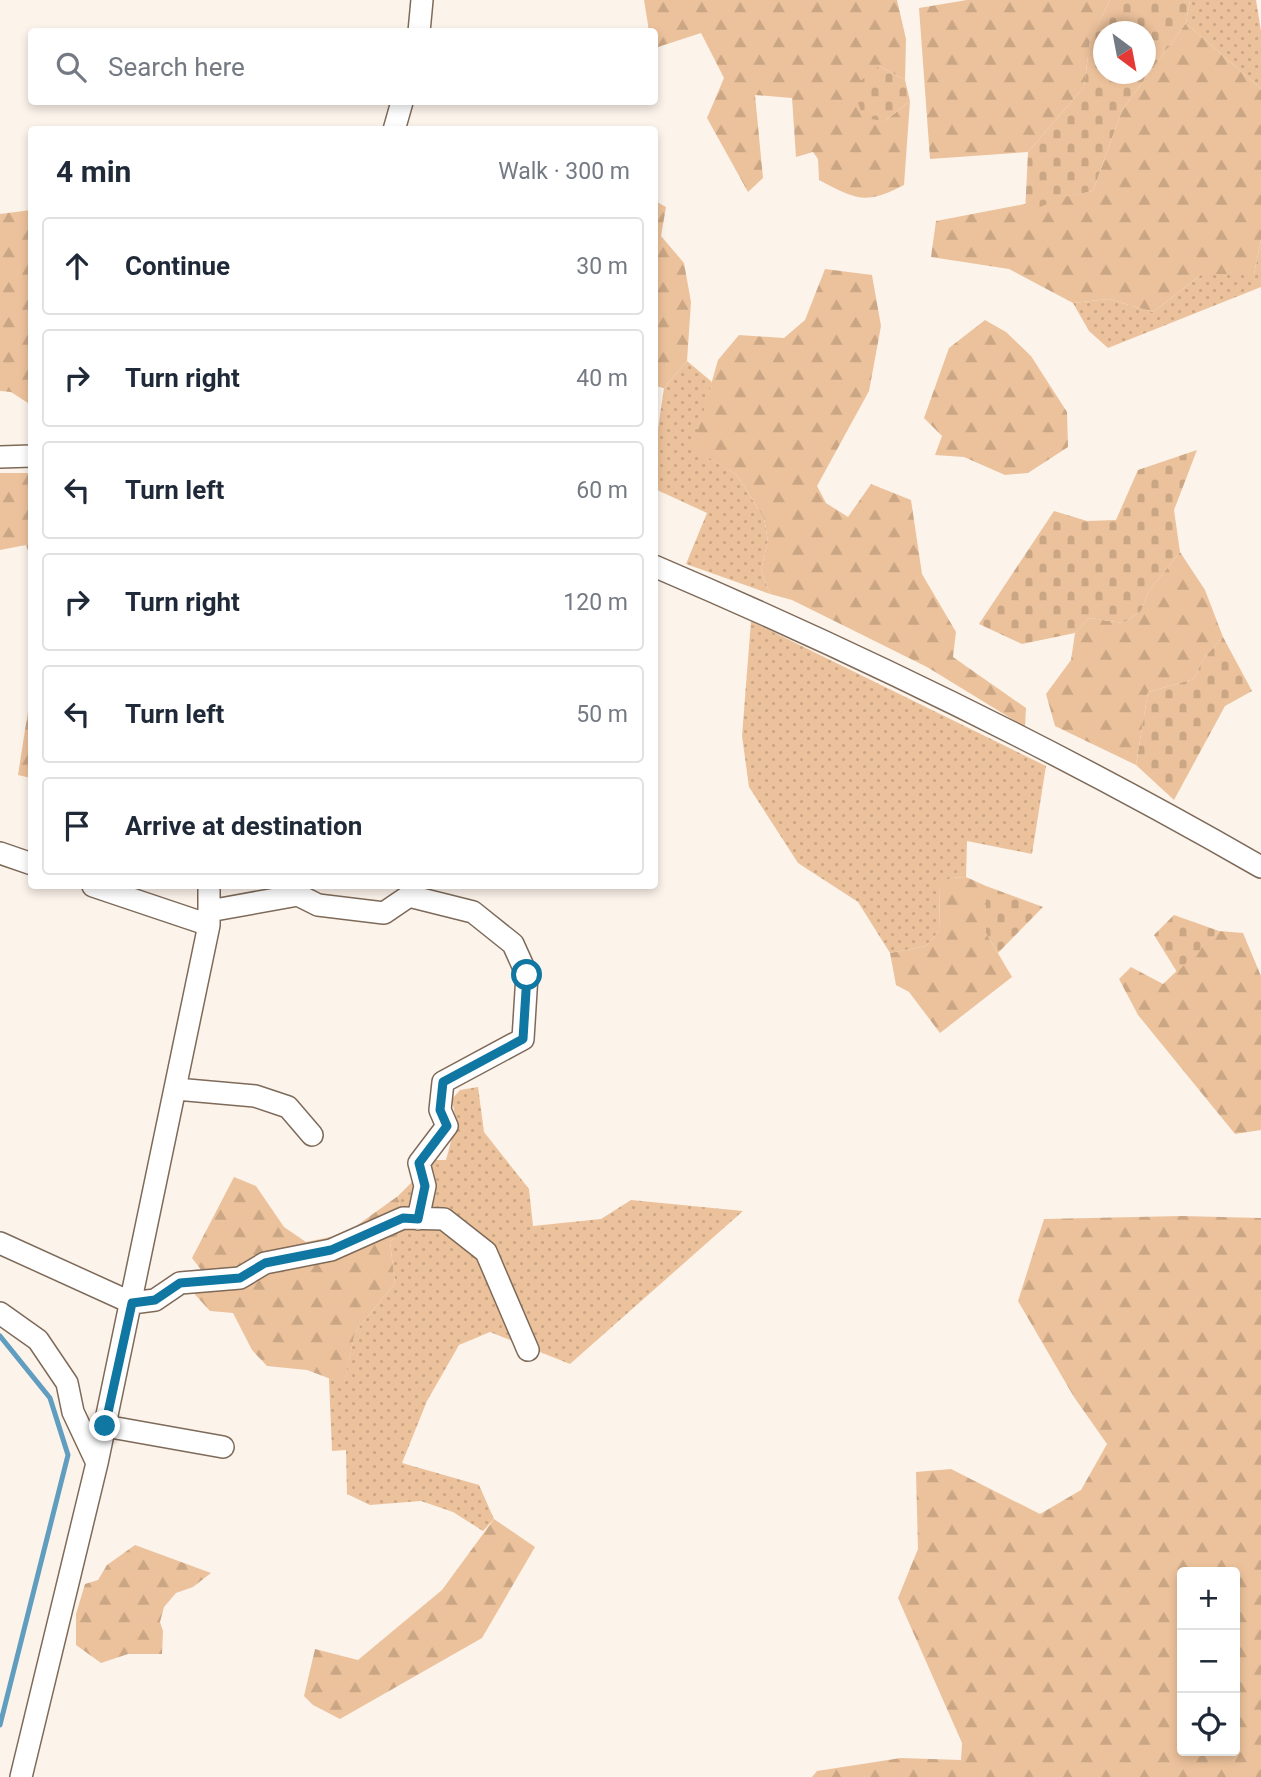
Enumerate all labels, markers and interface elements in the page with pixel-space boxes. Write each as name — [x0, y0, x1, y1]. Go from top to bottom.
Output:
north arrow — [1093, 21, 1156, 84]
search box — [28, 28, 658, 105]
icon: search — [52, 48, 90, 86]
text: Search here — [108, 52, 245, 82]
text: 4 min — [56, 154, 131, 189]
text: Walk · 300 m — [498, 158, 630, 185]
icon: ahead — [58, 247, 96, 285]
text: Continue — [125, 251, 230, 281]
text: 30 m — [576, 253, 628, 280]
icon: right — [58, 359, 96, 397]
text: Turn right — [125, 363, 240, 393]
text: 40 m — [576, 365, 628, 392]
icon: left — [58, 471, 96, 509]
text: Turn left — [125, 475, 224, 505]
text: 60 m — [576, 477, 628, 504]
icon: right — [58, 583, 96, 621]
text: Turn right — [125, 587, 240, 617]
text: 120 m — [563, 589, 628, 616]
icon: left — [58, 695, 96, 733]
text: Turn left — [125, 699, 224, 729]
text: 50 m — [576, 701, 628, 728]
icon: arrive — [58, 807, 96, 845]
text: Arrive at destination — [125, 811, 362, 841]
route start — [511, 959, 542, 990]
route end — [89, 1410, 120, 1441]
map controls — [1177, 1567, 1240, 1756]
button: + — [1177, 1567, 1240, 1630]
button: − — [1177, 1630, 1240, 1693]
button: locate — [1177, 1693, 1240, 1756]

